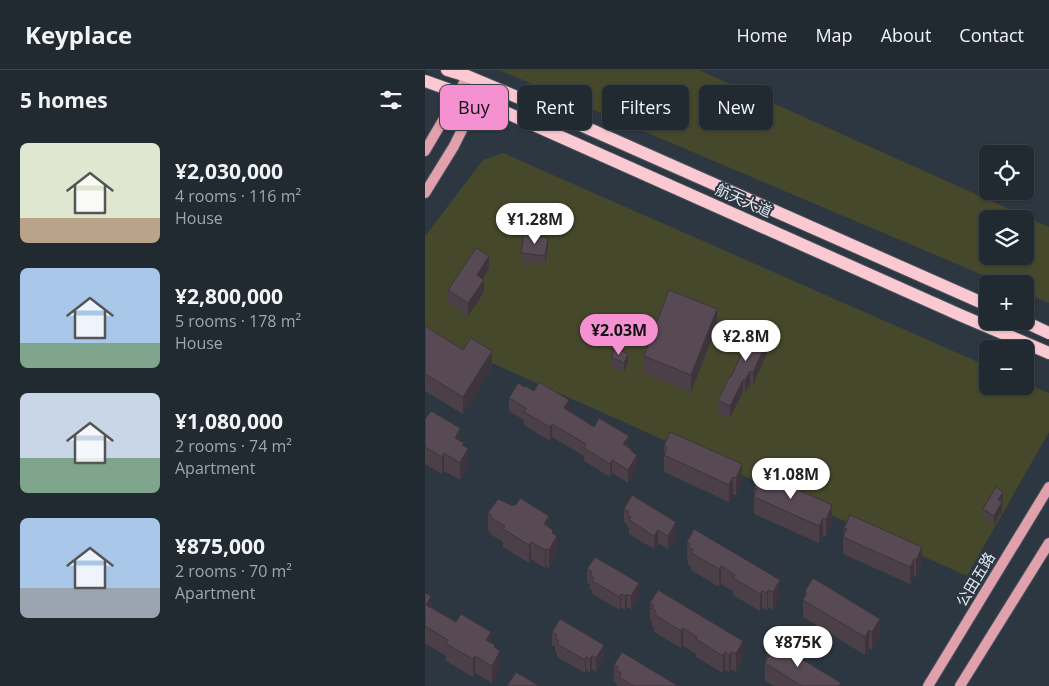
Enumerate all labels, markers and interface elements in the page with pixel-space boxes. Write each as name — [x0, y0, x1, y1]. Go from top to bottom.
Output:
text: Keyplace — [25, 18, 132, 51]
text: Home — [737, 23, 787, 47]
text: Map — [815, 23, 853, 47]
text: About — [881, 23, 931, 47]
text: Contact — [959, 23, 1024, 47]
chip: Buy — [440, 85, 508, 130]
chip: Rent — [518, 85, 592, 130]
chip: Filters — [602, 85, 689, 130]
chip: New — [699, 85, 773, 130]
text: 5 homes — [20, 86, 108, 114]
icon: filters — [377, 86, 405, 114]
map controls — [979, 145, 1034, 395]
button: locate — [979, 145, 1034, 200]
text: ¥2,030,000 — [175, 157, 283, 185]
icon: home — [60, 163, 120, 223]
street label: 航天大道 — [713, 179, 775, 221]
text: 4 rooms · 116 m² — [175, 185, 301, 207]
pin: ¥1.28M — [494, 202, 576, 245]
text: House — [175, 207, 223, 229]
text: ¥1.28M — [507, 208, 563, 230]
button: layers — [979, 210, 1034, 265]
button: + — [979, 275, 1034, 330]
text: ¥2,800,000 — [175, 282, 283, 310]
icon: home — [60, 288, 120, 348]
text: 5 rooms · 178 m² — [175, 310, 301, 332]
pin: ¥2.03M — [578, 314, 660, 356]
text: ¥2.03M — [591, 319, 647, 341]
pin: ¥2.8M — [711, 320, 781, 362]
text: ¥2.8M — [722, 325, 770, 347]
text: House — [175, 332, 223, 354]
button: − — [979, 340, 1034, 395]
text: ¥1,080,000 — [175, 407, 283, 435]
icon: home — [60, 413, 120, 473]
text: 2 rooms · 74 m² — [175, 435, 292, 457]
text: Apartment — [175, 457, 255, 479]
pin: ¥1.08M — [750, 458, 832, 500]
text: ¥1.08M — [763, 463, 819, 485]
text: ¥875,000 — [175, 532, 265, 560]
icon: home — [60, 538, 120, 598]
street label: 公田五路 — [951, 548, 999, 610]
text: 2 rooms · 70 m² — [175, 560, 292, 582]
text: Apartment — [175, 582, 255, 604]
pin: ¥875K — [763, 626, 833, 668]
text: ¥875K — [774, 631, 822, 653]

